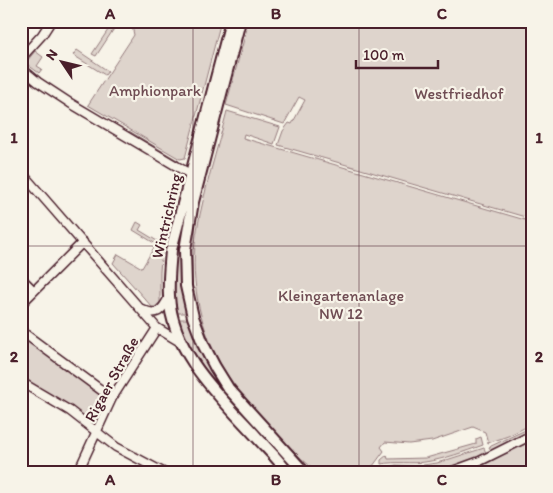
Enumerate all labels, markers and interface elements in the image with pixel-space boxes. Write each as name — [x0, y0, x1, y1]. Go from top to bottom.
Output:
text: A — [104, 4, 116, 23]
text: B — [271, 4, 282, 23]
text: C — [437, 4, 448, 23]
north arrow — [38, 38, 88, 88]
scale bar — [356, 38, 438, 70]
text: N — [42, 46, 61, 64]
text: 100 m — [363, 46, 405, 64]
park label: Amphionpark — [109, 81, 202, 100]
park label: Westfriedhof — [414, 84, 505, 103]
text: 1 — [10, 128, 18, 147]
text: 1 — [535, 128, 543, 147]
street label: Wintrichring — [147, 171, 186, 260]
park label: Kleingartenanlage NW 12 — [278, 286, 404, 323]
street label: Rigaer Straße — [80, 333, 143, 425]
text: 2 — [10, 347, 19, 366]
text: 2 — [535, 347, 544, 366]
text: A — [104, 470, 116, 489]
text: B — [271, 470, 282, 489]
text: C — [437, 470, 448, 489]

